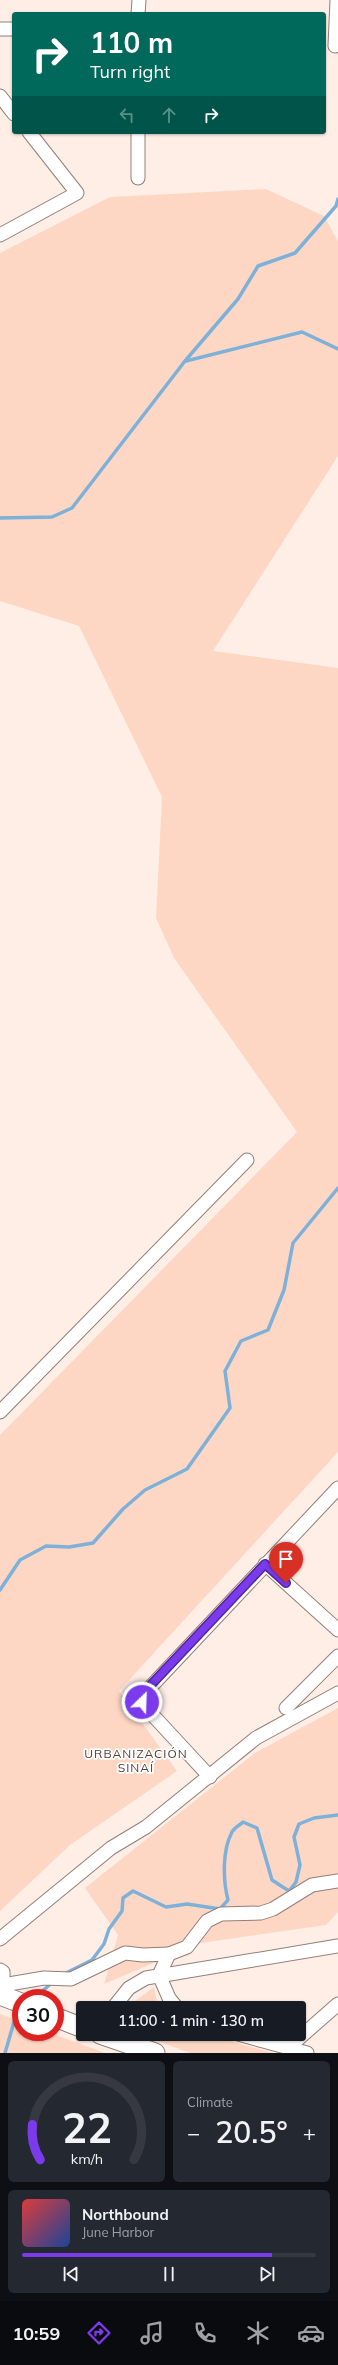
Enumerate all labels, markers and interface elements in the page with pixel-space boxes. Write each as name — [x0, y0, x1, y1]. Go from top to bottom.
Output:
text: 110 m — [90, 25, 173, 60]
icon: right — [24, 28, 76, 80]
text: Turn right — [90, 60, 170, 83]
icon: left — [116, 104, 138, 126]
icon: ahead — [158, 104, 180, 126]
icon: right — [200, 104, 222, 126]
pin — [269, 1542, 303, 1583]
icon: arrive — [275, 1548, 297, 1570]
position arrow — [121, 1681, 163, 1723]
district label: URBANIZACIÓN SINAÍ — [84, 1746, 188, 1775]
speed limit sign: 30 — [12, 1989, 64, 2041]
text: 11:00 · 1 min · 130 m — [118, 2011, 264, 2030]
text: Climate — [187, 2094, 233, 2110]
text: 22 — [62, 2100, 111, 2152]
text: 20.5° — [215, 2113, 288, 2151]
text: − — [187, 2119, 200, 2147]
text: + — [303, 2119, 316, 2147]
text: km/h — [70, 2149, 103, 2167]
text: Northbound — [82, 2205, 169, 2224]
text: June Harbor — [82, 2224, 154, 2240]
icon: previous — [60, 2263, 82, 2285]
icon: pause — [158, 2263, 180, 2285]
icon: next — [256, 2263, 278, 2285]
icon: directions — [85, 2319, 113, 2347]
icon: music — [138, 2319, 166, 2347]
icon: phone — [191, 2319, 219, 2347]
icon: climate — [244, 2319, 272, 2347]
icon: car — [297, 2319, 325, 2347]
text: 10:59 — [13, 2322, 60, 2345]

